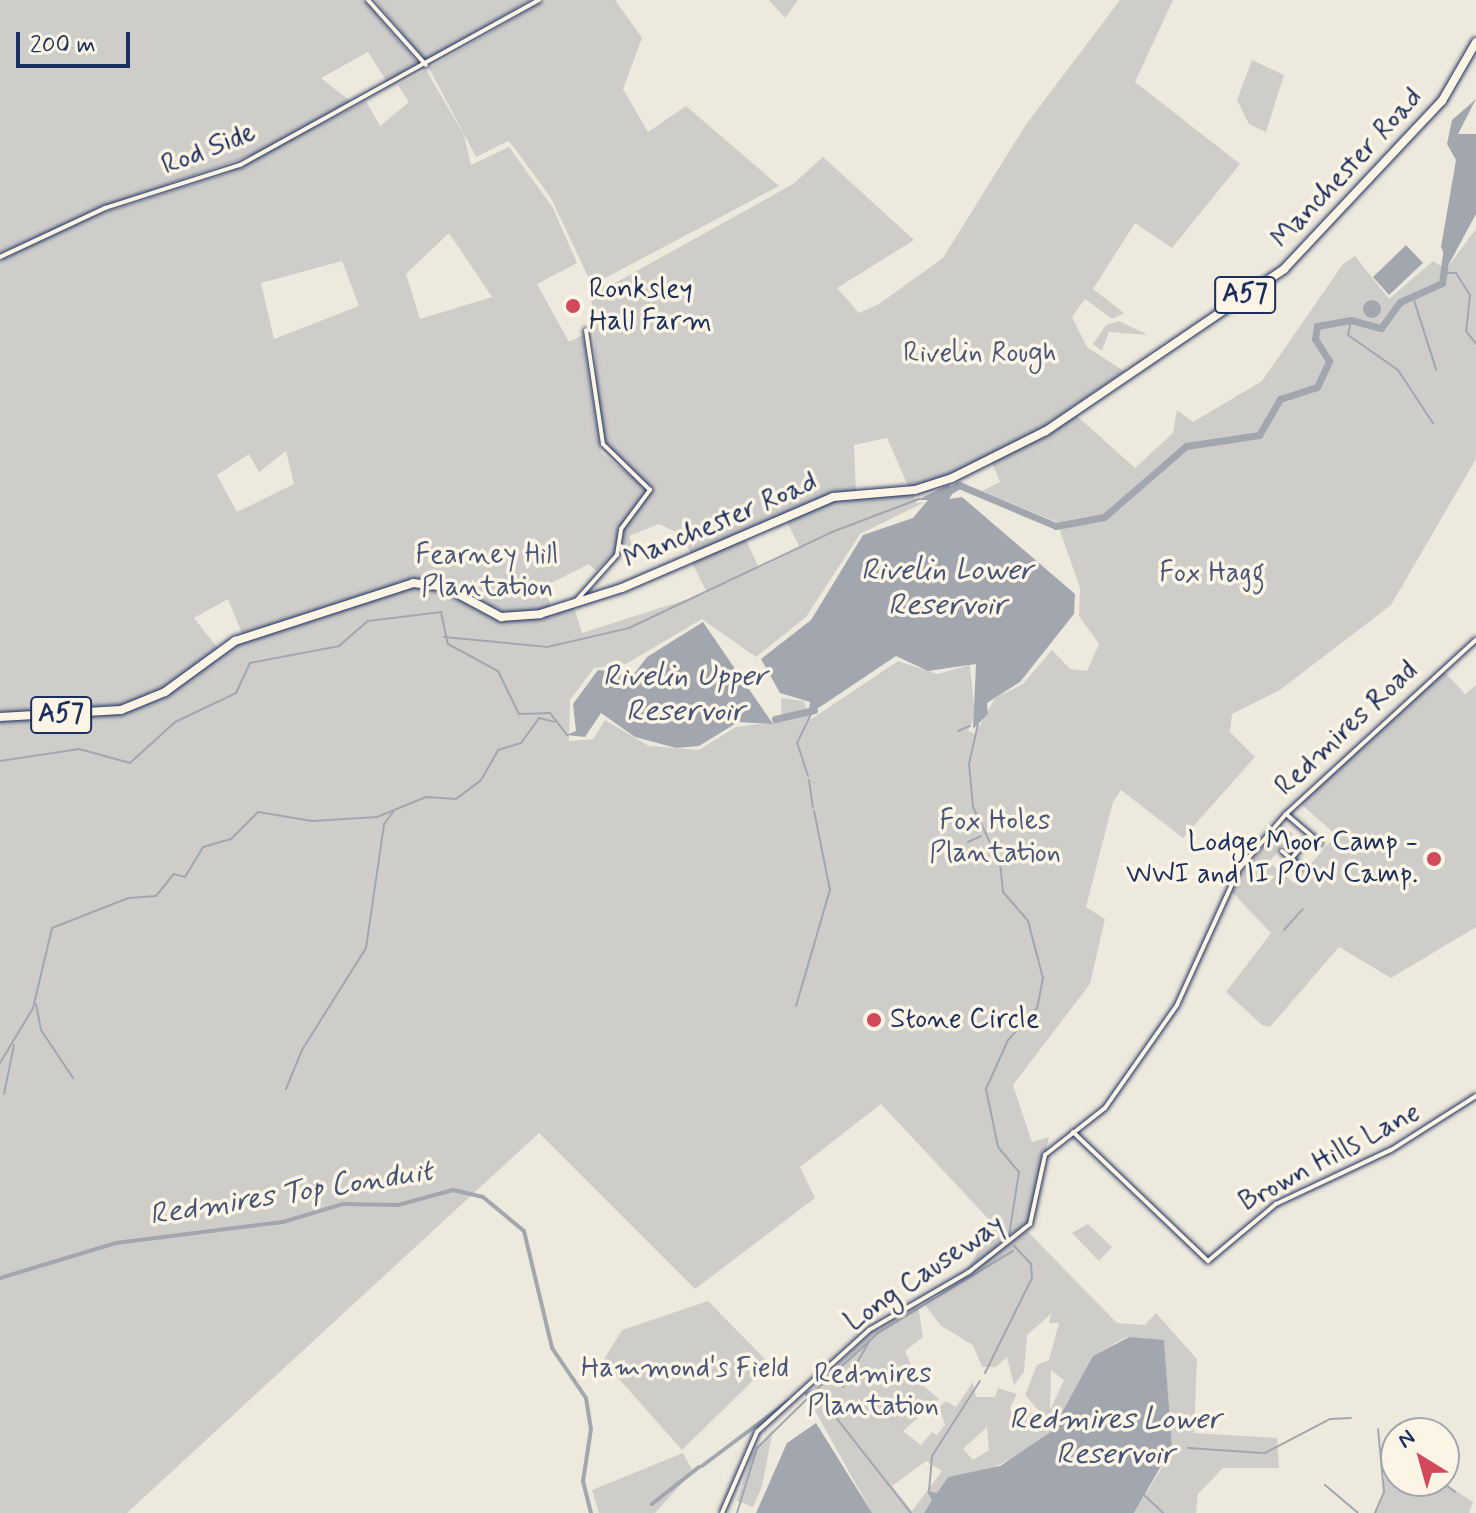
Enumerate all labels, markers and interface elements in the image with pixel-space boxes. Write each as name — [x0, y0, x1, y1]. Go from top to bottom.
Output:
scale bar — [20, 16, 134, 66]
text: 200 m — [30, 30, 96, 61]
street label: Manchester Road — [1266, 83, 1430, 255]
street label: Rod Side — [157, 117, 261, 183]
place label: Ronksley Hall Farm — [589, 273, 712, 339]
road number: A57 — [1213, 273, 1277, 317]
marker: Ronksley Hall Farm — [564, 297, 582, 315]
park label: Rivelin Rough — [905, 337, 1055, 371]
street label: Manchester Road — [620, 467, 822, 577]
park label: Fearney Hill Plantation — [414, 539, 560, 605]
water label: Rivelin Lower Reservoir — [861, 553, 1033, 624]
park label: Fox Hagg — [1158, 557, 1266, 591]
street label: Redmires Road — [1269, 655, 1425, 803]
water label: Rivelin Upper Reservoir — [602, 659, 768, 730]
road number: A57 — [29, 693, 93, 737]
park label: Fox Holes Plantation — [929, 805, 1061, 871]
place label: Lodge Moor Camp - WWI and II POW Camp. — [1114, 826, 1418, 892]
marker: Lodge Moor Camp - WWI and II POW Camp. — [1425, 850, 1443, 868]
place label: Stone Circle — [890, 1003, 1039, 1037]
marker: Stone Circle — [865, 1011, 883, 1029]
street label: Brown Hills Lane — [1234, 1096, 1426, 1220]
water label: Redmires Top Conduit — [147, 1154, 435, 1234]
street label: Long Causeway — [839, 1208, 1011, 1340]
park label: Hammond's Field — [580, 1352, 790, 1386]
park label: Redmires Plantation — [807, 1358, 939, 1424]
water label: Redmires Lower Reservoir — [1009, 1402, 1221, 1472]
north arrow — [1380, 1417, 1460, 1497]
text: N — [1392, 1424, 1421, 1455]

